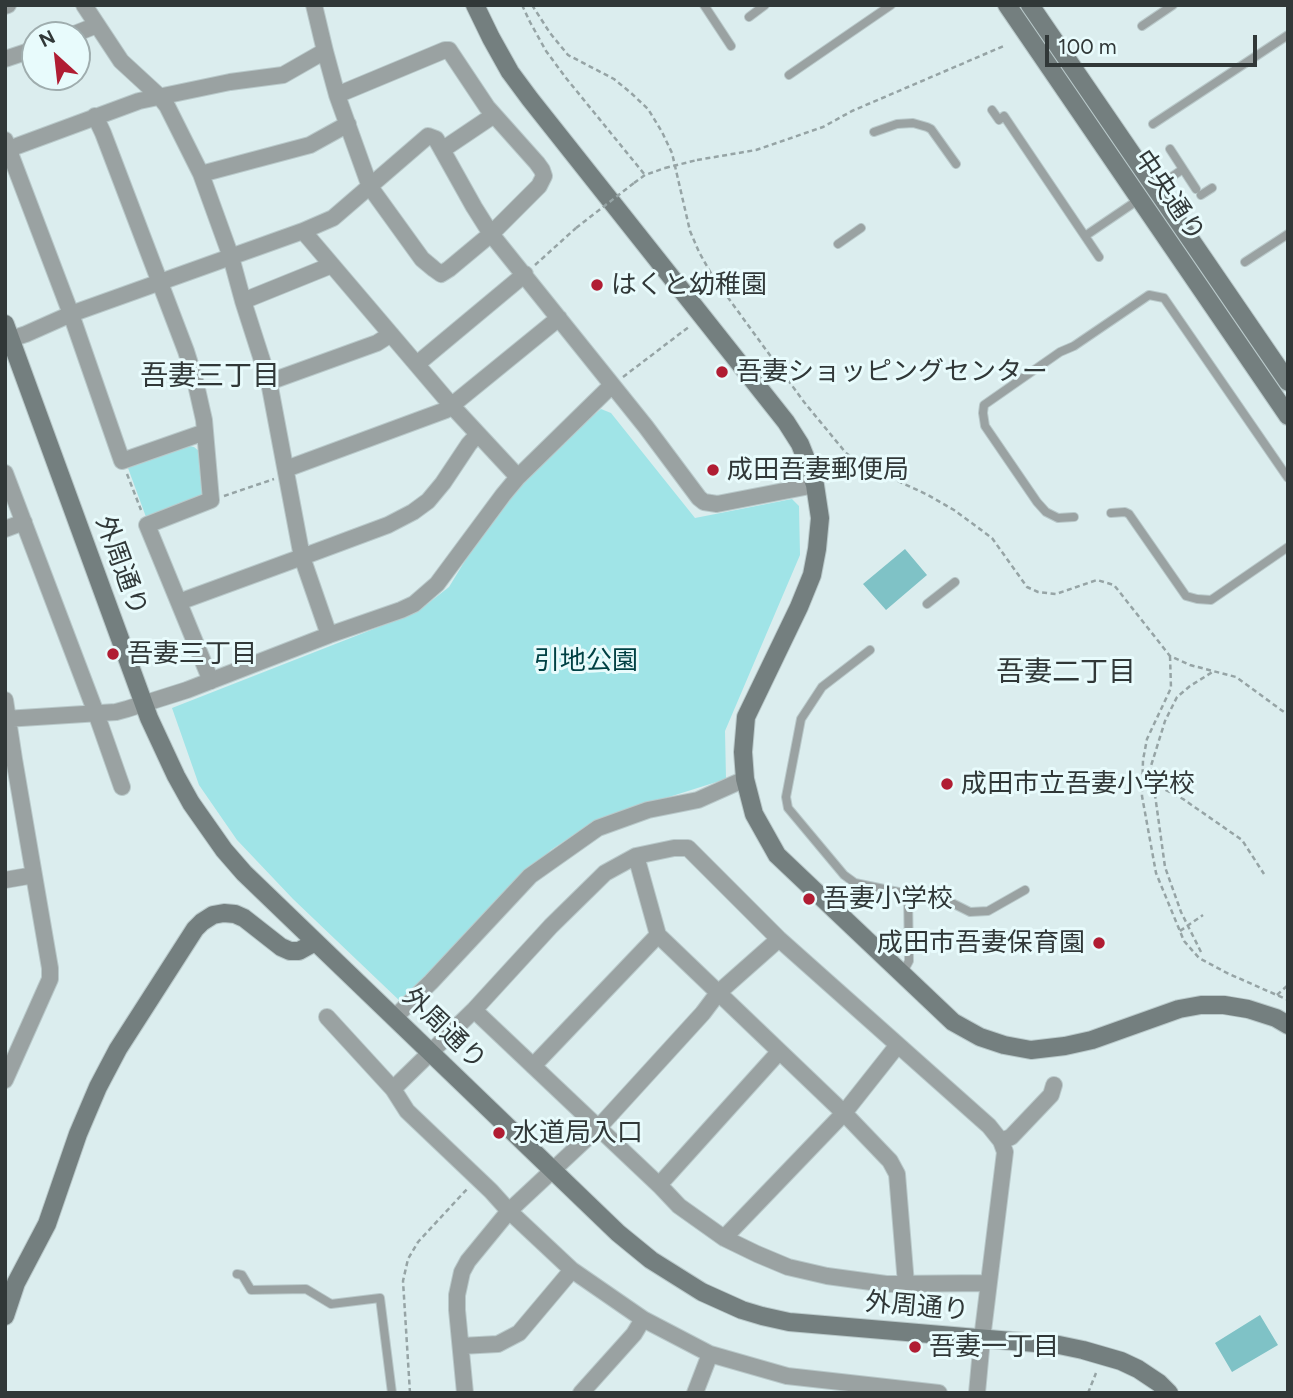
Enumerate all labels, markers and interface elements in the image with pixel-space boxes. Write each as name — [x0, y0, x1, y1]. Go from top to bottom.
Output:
north arrow — [21, 21, 91, 91]
scale bar — [1048, 21, 1260, 65]
text: N — [35, 25, 59, 52]
text: 100 m — [1058, 34, 1117, 59]
street label: 中央通り — [1127, 144, 1211, 248]
place label: はくと幼稚園 — [611, 269, 767, 301]
marker: はくと幼稚園 — [589, 277, 605, 293]
place label: 吾妻ショッピングセンター — [736, 356, 1048, 388]
district label: 吾妻三丁目 — [140, 360, 280, 394]
marker: 吾妻ショッピングセンター — [714, 364, 730, 380]
place label: 成田吾妻郵便局 — [727, 454, 909, 486]
marker: 成田吾妻郵便局 — [705, 462, 721, 478]
street label: 外周通り — [89, 512, 153, 620]
place label: 吾妻三丁目 — [127, 638, 257, 670]
park label: 引地公園 — [534, 645, 638, 677]
marker: 吾妻三丁目 — [105, 646, 121, 662]
district label: 吾妻二丁目 — [996, 656, 1136, 690]
place label: 成田市立吾妻小学校 — [961, 768, 1195, 800]
marker: 成田市立吾妻小学校 — [939, 776, 955, 792]
place label: 吾妻小学校 — [823, 883, 953, 915]
marker: 吾妻小学校 — [801, 891, 817, 907]
place label: 成田市吾妻保育園 — [877, 927, 1085, 959]
marker: 成田市吾妻保育園 — [1091, 935, 1107, 951]
street label: 外周通り — [396, 982, 492, 1076]
place label: 水道局入口 — [513, 1117, 643, 1149]
marker: 水道局入口 — [491, 1125, 507, 1141]
street label: 外周通り — [864, 1287, 970, 1327]
place label: 吾妻一丁目 — [929, 1331, 1059, 1363]
marker: 吾妻一丁目 — [907, 1339, 923, 1355]

